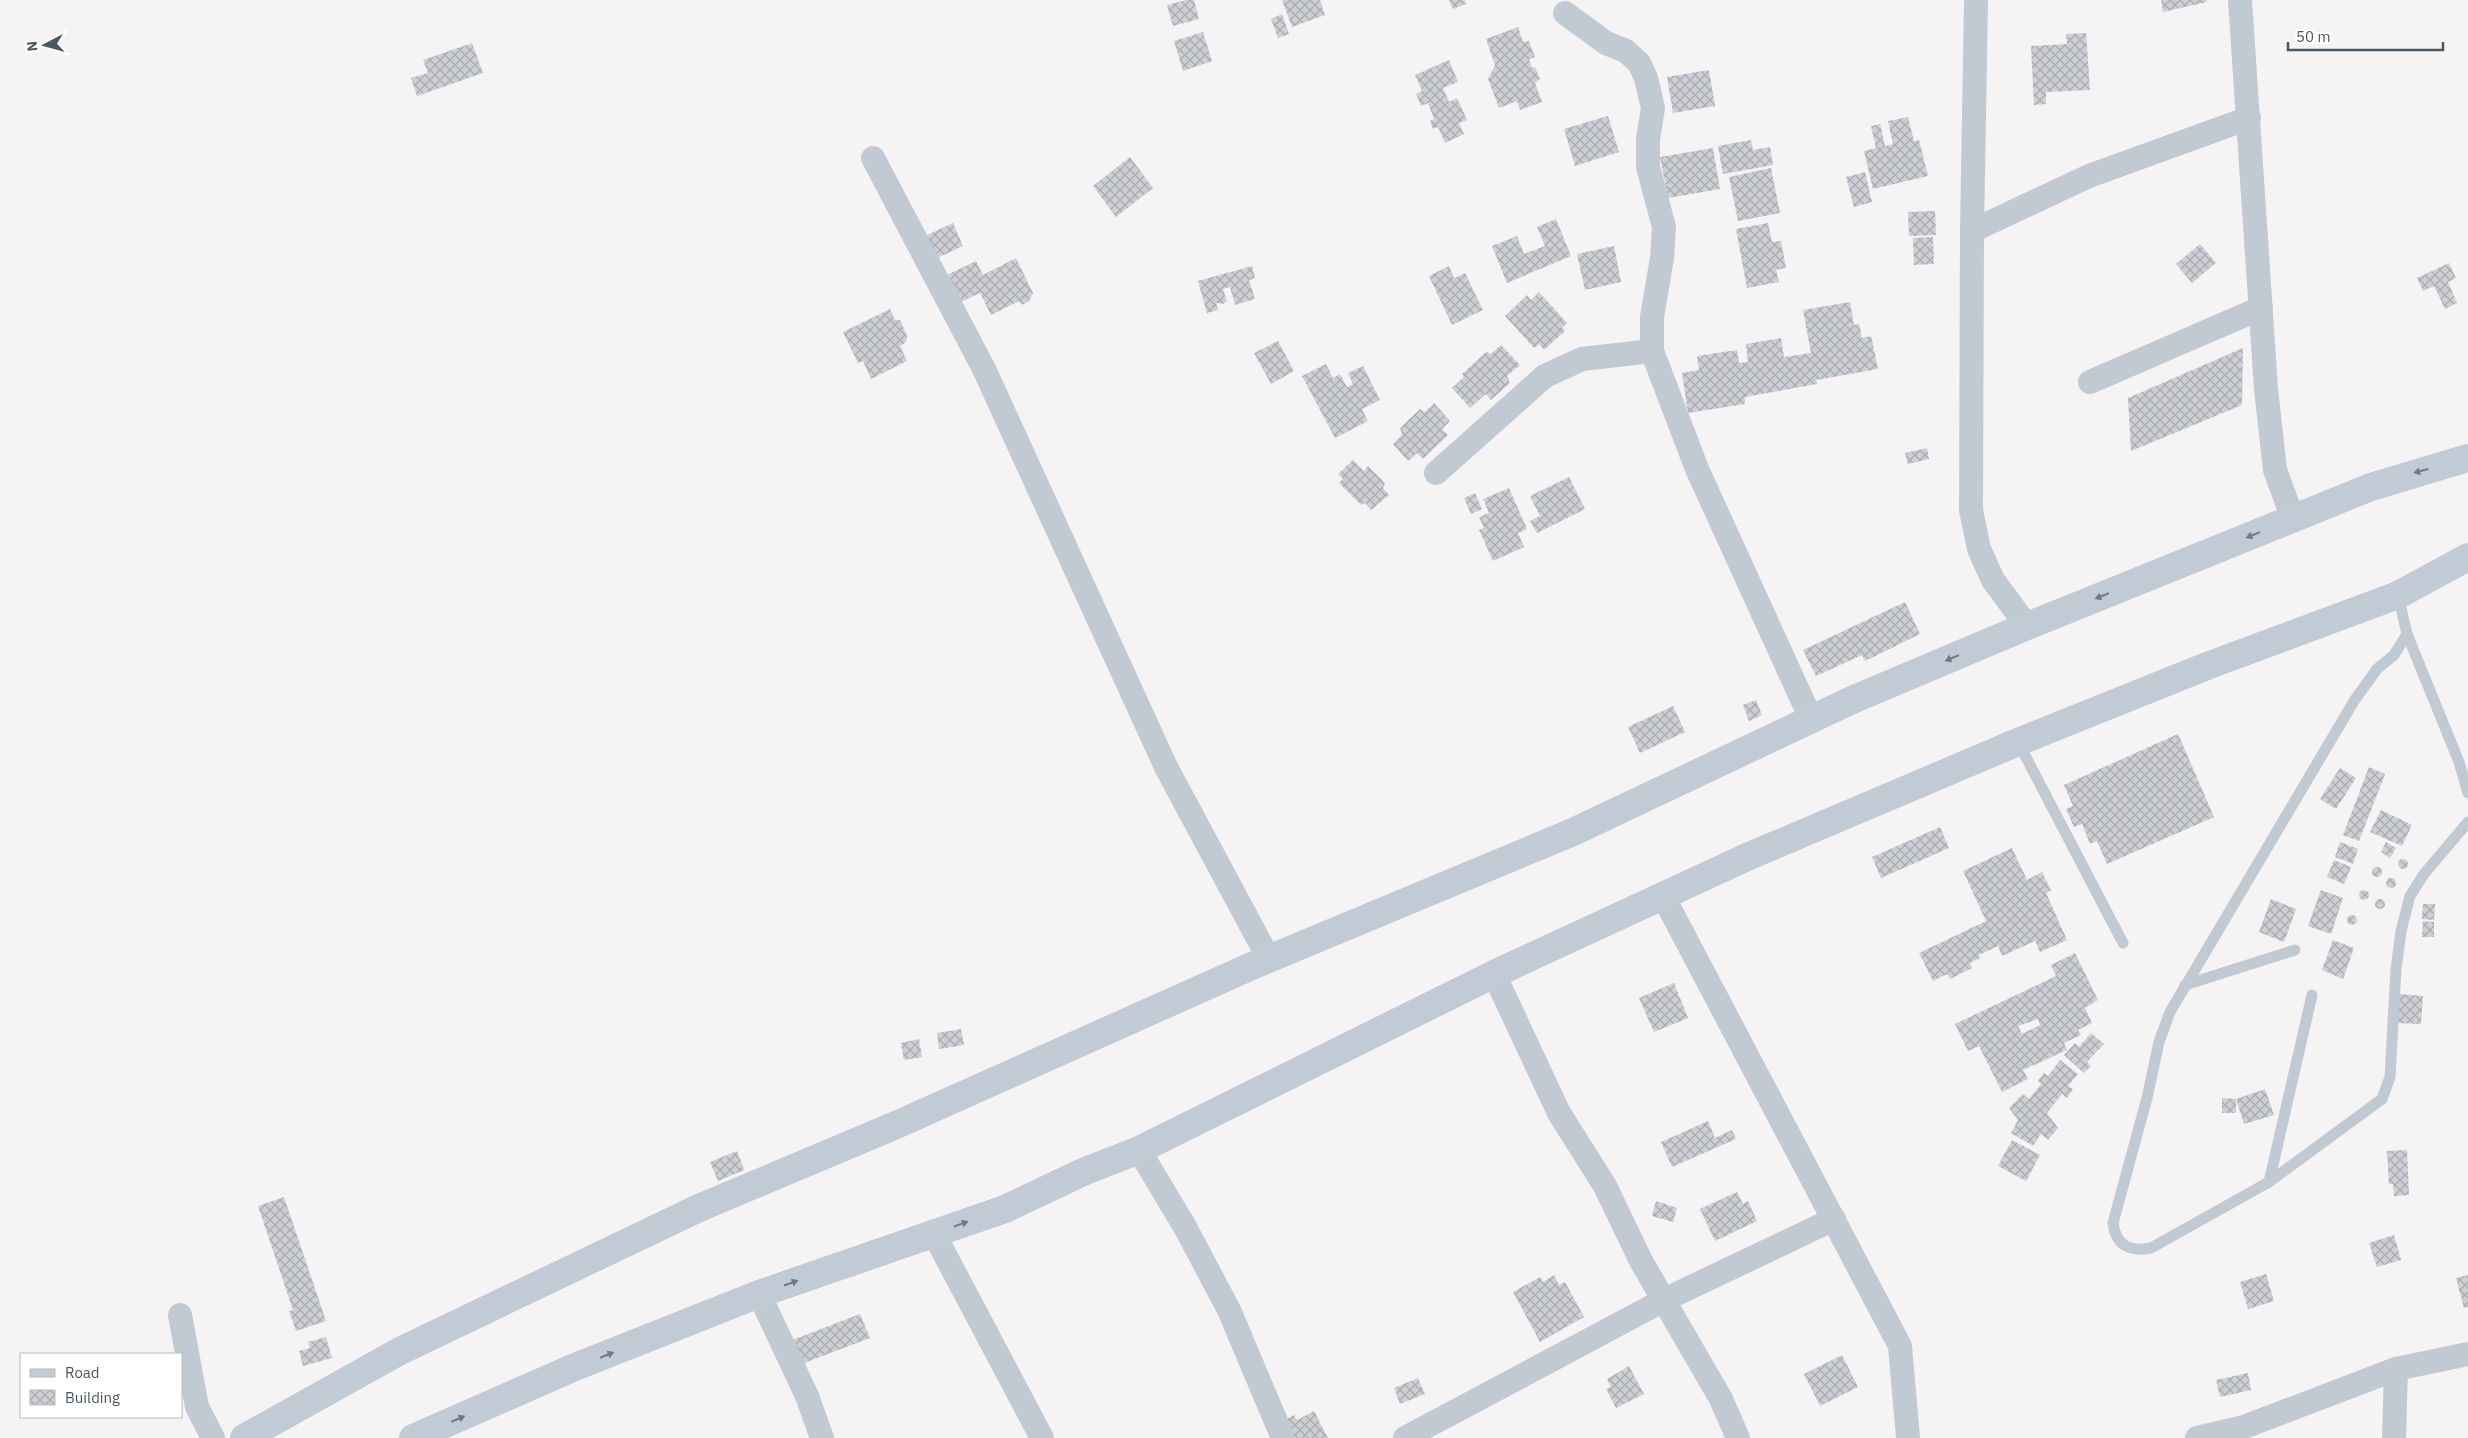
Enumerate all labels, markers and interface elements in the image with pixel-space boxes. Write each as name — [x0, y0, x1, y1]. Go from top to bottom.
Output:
north arrow — [20, 20, 70, 70]
scale bar — [2288, 20, 2443, 52]
text: 50 m — [2296, 27, 2331, 46]
text: N — [23, 40, 42, 52]
one-way arrow — [2413, 467, 2429, 475]
one-way arrow — [2245, 531, 2260, 539]
one-way arrow — [2095, 592, 2109, 600]
one-way arrow — [1945, 654, 1959, 662]
one-way arrow — [954, 1220, 969, 1228]
one-way arrow — [784, 1279, 799, 1287]
one-way arrow — [600, 1351, 615, 1359]
legend — [20, 1353, 182, 1418]
text: Road — [65, 1363, 100, 1382]
text: Building — [65, 1388, 120, 1407]
one-way arrow — [451, 1414, 465, 1422]

